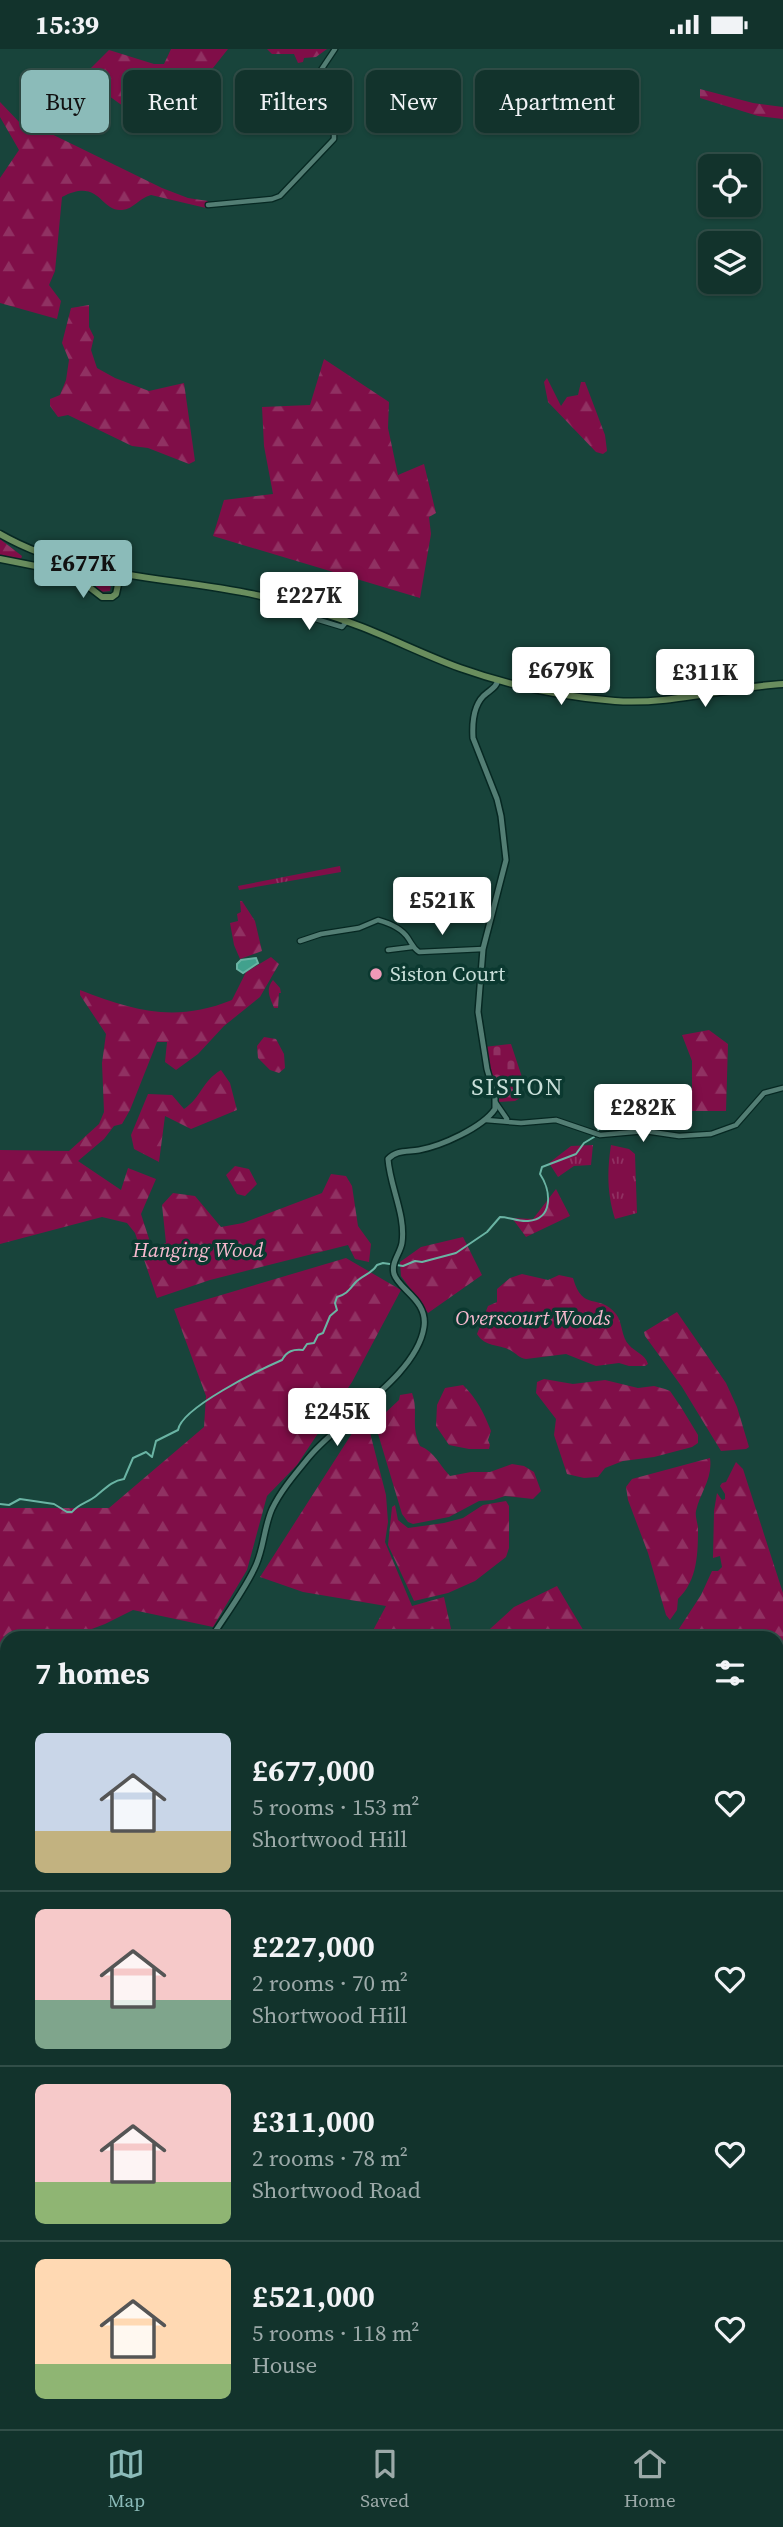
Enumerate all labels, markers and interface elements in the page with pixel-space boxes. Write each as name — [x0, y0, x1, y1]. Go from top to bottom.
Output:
text: 15:39 — [35, 7, 99, 43]
chip: Buy — [21, 70, 109, 133]
chip: Rent — [123, 70, 221, 133]
chip: Filters — [235, 70, 352, 133]
chip: New — [366, 70, 461, 133]
chip: Apartment — [475, 70, 639, 133]
map controls — [698, 154, 761, 294]
button: locate — [698, 154, 761, 217]
button: layers — [698, 231, 761, 294]
pin: £677K — [34, 540, 132, 600]
text: £677K — [50, 547, 116, 579]
pin: £227K — [260, 573, 358, 632]
text: £227K — [276, 579, 342, 611]
pin: £679K — [512, 647, 610, 707]
pin: £311K — [656, 649, 754, 709]
text: £679K — [528, 654, 594, 686]
text: £311K — [672, 656, 738, 688]
pin: £521K — [393, 877, 491, 937]
text: £521K — [409, 884, 475, 916]
place label: Siston Court — [390, 959, 505, 988]
marker: Siston Court — [368, 966, 384, 982]
district label: SISTON — [471, 1070, 565, 1103]
pin: £282K — [594, 1085, 692, 1144]
text: £282K — [610, 1091, 676, 1123]
park label: Hanging Wood — [131, 1235, 264, 1264]
park label: Overscourt Woods — [455, 1303, 611, 1332]
pin: £245K — [288, 1389, 386, 1448]
text: £245K — [304, 1395, 370, 1427]
text: 7 homes — [35, 1653, 150, 1694]
icon: filters — [711, 1654, 749, 1692]
text: £677,000 — [252, 1750, 375, 1791]
icon: home — [91, 1761, 175, 1845]
icon: heart — [711, 1784, 749, 1822]
text: 5 rooms · 153 m² — [252, 1791, 419, 1823]
text: Shortwood Hill — [252, 1823, 407, 1855]
text: £227,000 — [252, 1926, 375, 1967]
icon: home — [91, 1937, 175, 2021]
icon: heart — [711, 1960, 749, 1998]
text: 2 rooms · 70 m² — [252, 1967, 408, 1999]
text: Shortwood Hill — [252, 1999, 407, 2031]
text: £311,000 — [252, 2101, 375, 2142]
icon: home — [91, 2112, 175, 2196]
icon: heart — [711, 2135, 749, 2173]
text: 2 rooms · 78 m² — [252, 2142, 408, 2174]
text: Shortwood Road — [252, 2174, 421, 2206]
text: £521,000 — [252, 2276, 375, 2317]
icon: home — [91, 2287, 175, 2371]
icon: heart — [711, 2310, 749, 2348]
text: 5 rooms · 118 m² — [252, 2317, 419, 2349]
text: House — [252, 2349, 317, 2381]
tab: Map — [107, 2445, 145, 2513]
tab: Saved — [360, 2445, 409, 2513]
tab: Home — [624, 2445, 676, 2513]

